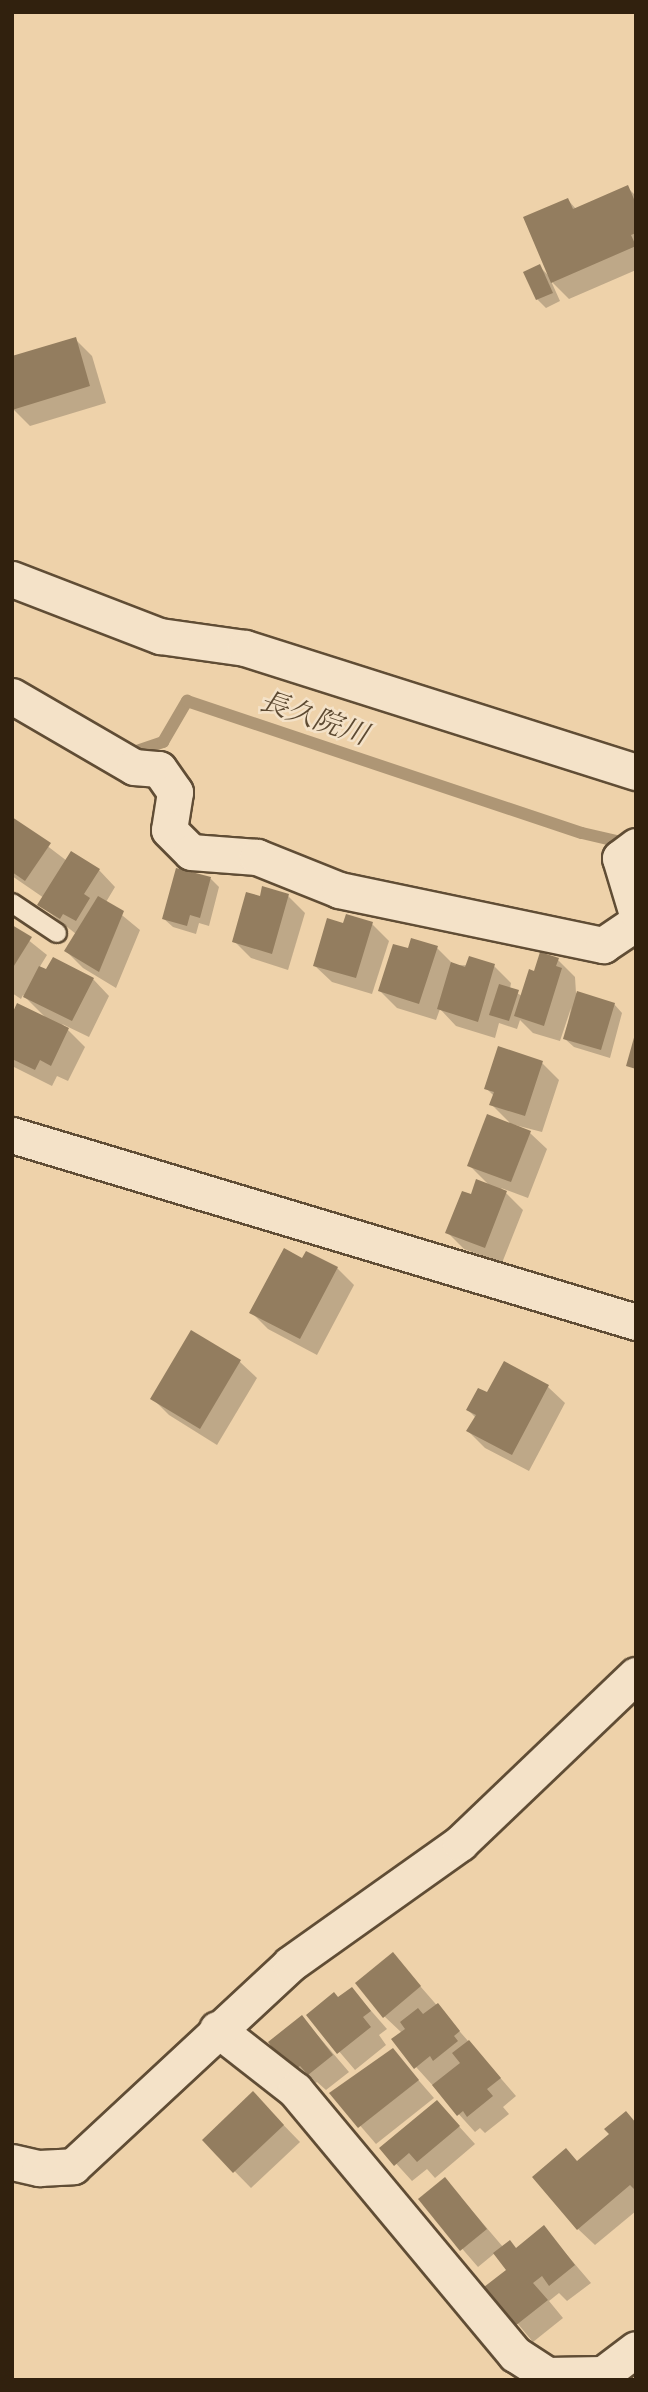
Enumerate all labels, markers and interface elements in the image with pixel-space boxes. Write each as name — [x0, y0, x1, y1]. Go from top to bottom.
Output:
water label: 長久院川 — [256, 684, 372, 752]

